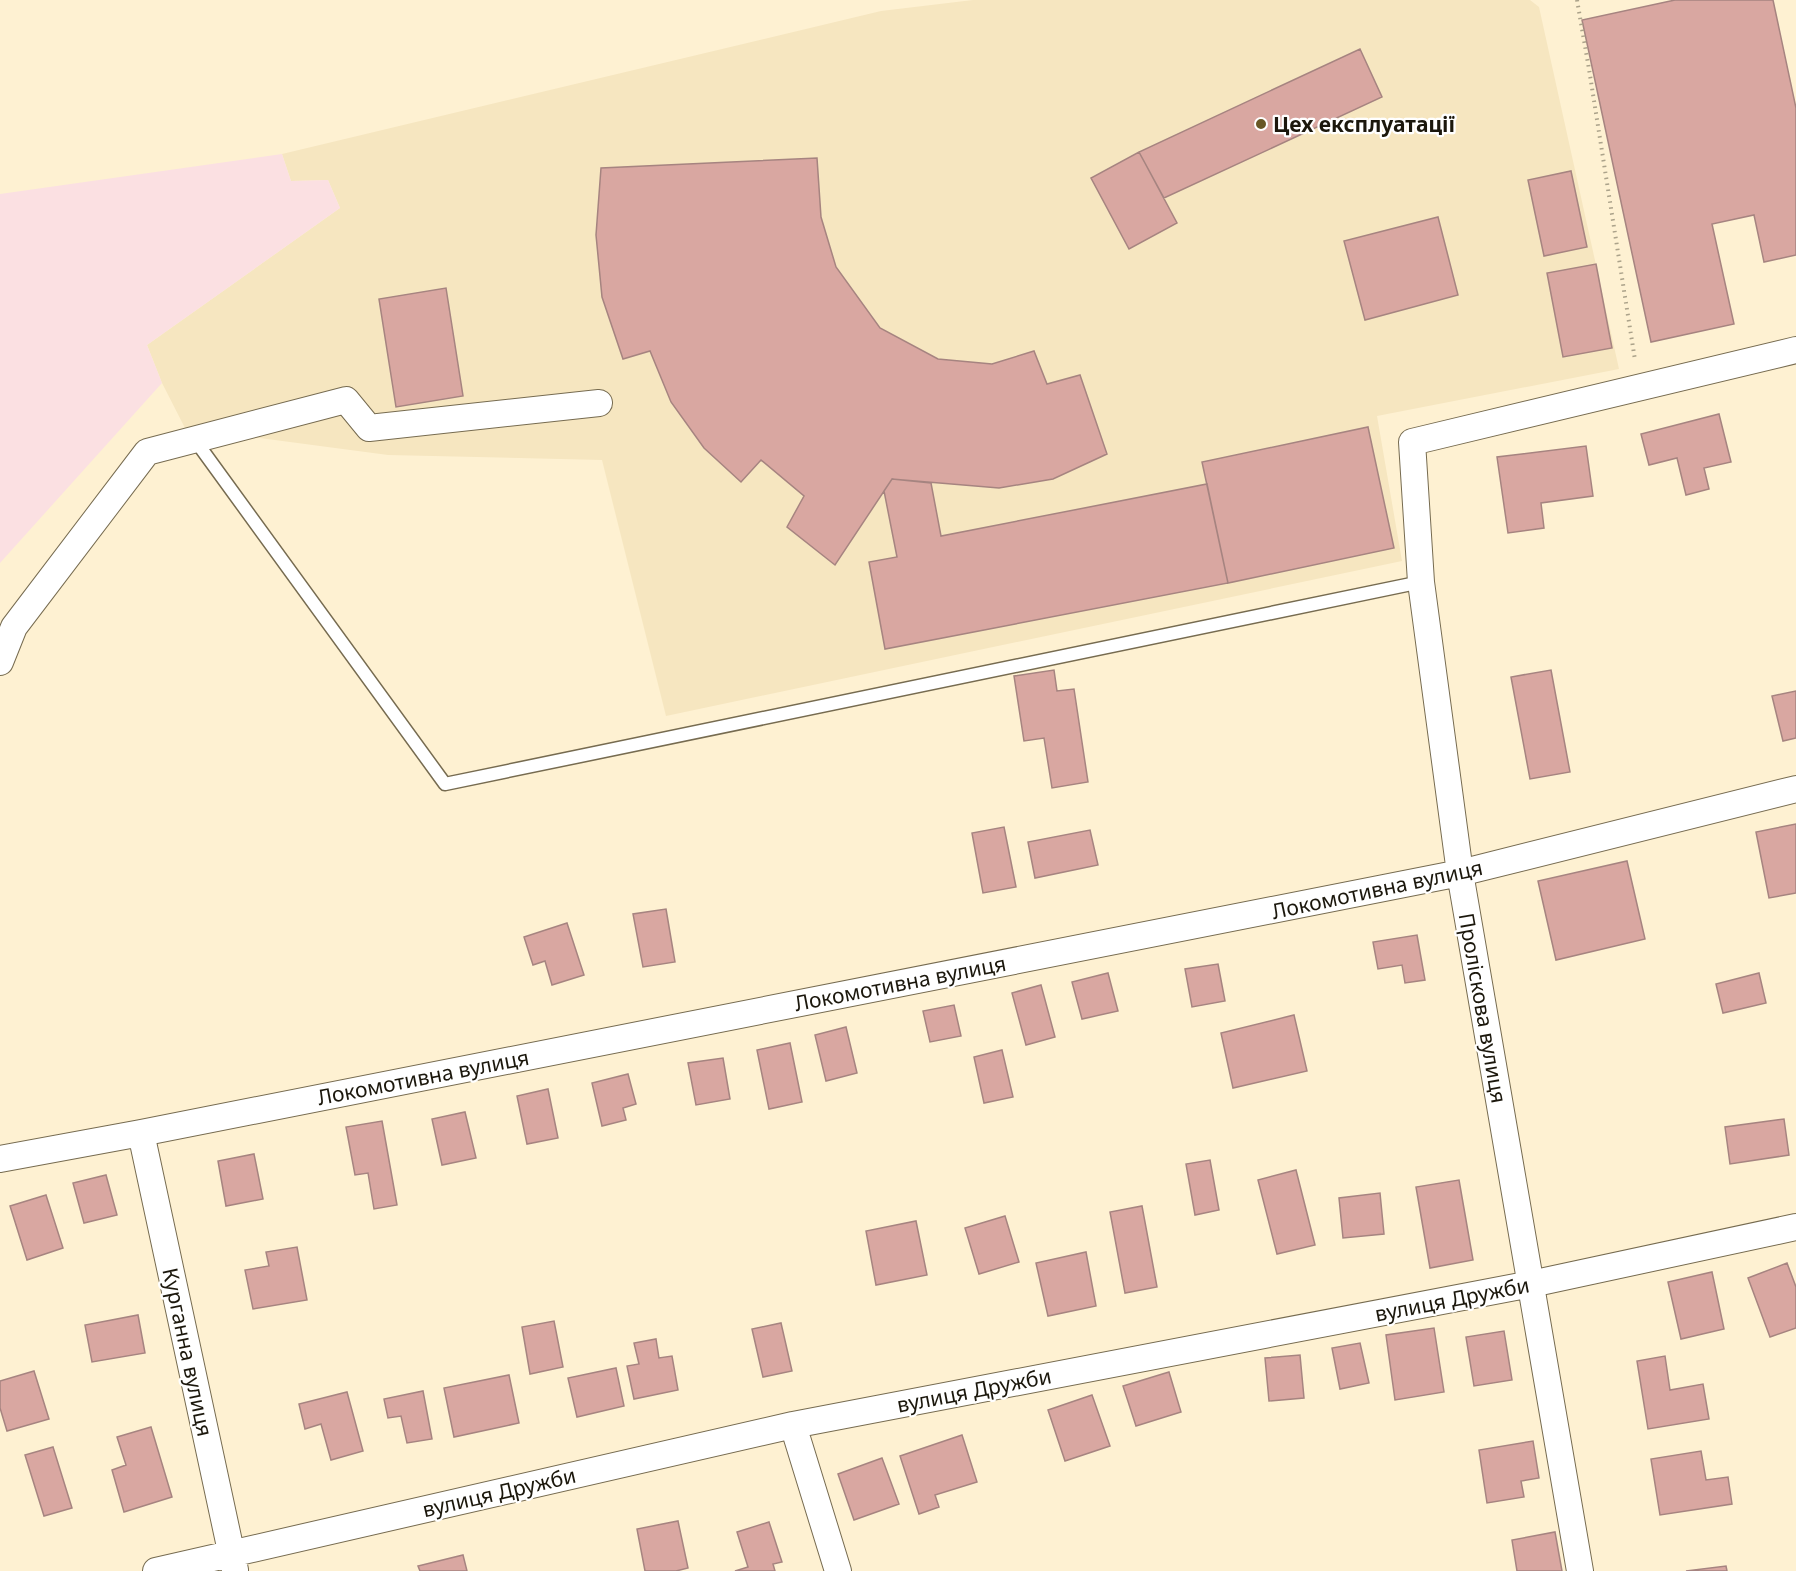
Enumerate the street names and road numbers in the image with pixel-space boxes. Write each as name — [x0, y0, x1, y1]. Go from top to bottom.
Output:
street label: Локомотивна вулиця — [1269, 853, 1485, 925]
street label: Проліскова вулиця — [1452, 911, 1514, 1105]
street label: Локомотивна вулиця — [792, 949, 1008, 1017]
street label: Локомотивна вулиця — [315, 1043, 531, 1111]
street label: Курганна вулиця — [156, 1265, 220, 1439]
street label: вулиця Дружби — [1372, 1270, 1532, 1328]
street label: вулиця Дружби — [894, 1361, 1054, 1419]
street label: вулиця Дружби — [419, 1461, 579, 1523]

